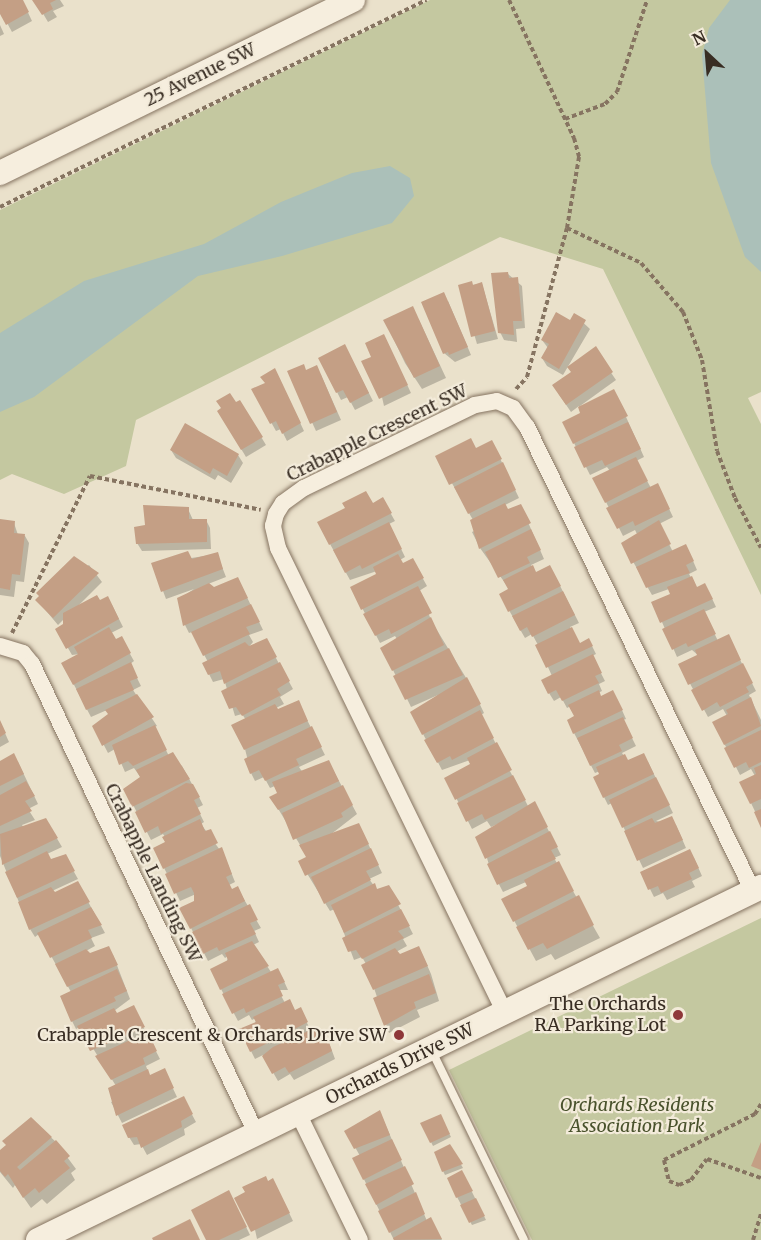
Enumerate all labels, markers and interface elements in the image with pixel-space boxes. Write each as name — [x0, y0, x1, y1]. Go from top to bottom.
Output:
north arrow — [677, 24, 737, 84]
text: N — [689, 26, 709, 50]
street label: 25 Avenue SW — [141, 39, 259, 111]
street label: Crabapple Crescent SW — [283, 380, 471, 486]
street label: Crabapple Landing SW — [100, 780, 206, 966]
place label: The Orchards RA Parking Lot — [534, 994, 666, 1036]
marker: The Orchards RA Parking Lot — [671, 1008, 685, 1022]
street label: Orchards Drive SW — [322, 1019, 478, 1109]
place label: Crabapple Crescent & Orchards Drive SW — [37, 1024, 387, 1046]
marker: Crabapple Crescent & Orchards Drive SW — [392, 1028, 406, 1042]
park label: Orchards Residents Association Park — [560, 1095, 714, 1138]

